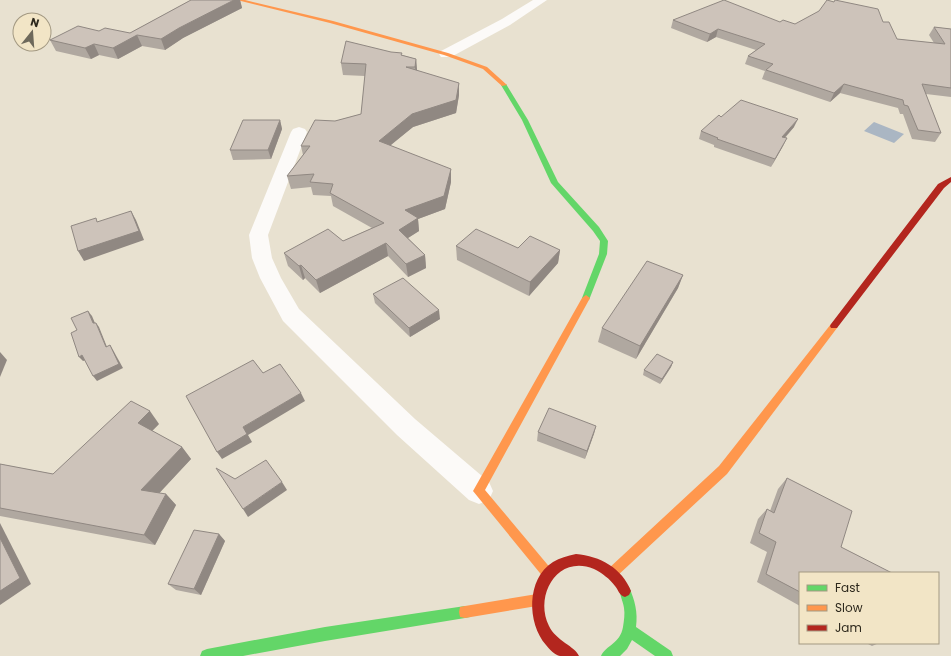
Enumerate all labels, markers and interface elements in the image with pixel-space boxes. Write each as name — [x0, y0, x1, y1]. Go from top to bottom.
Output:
north arrow — [12, 12, 52, 52]
text: N — [29, 14, 41, 31]
legend — [799, 572, 939, 644]
text: Fast — [835, 579, 860, 596]
text: Slow — [835, 599, 863, 616]
text: Jam — [835, 619, 862, 636]

